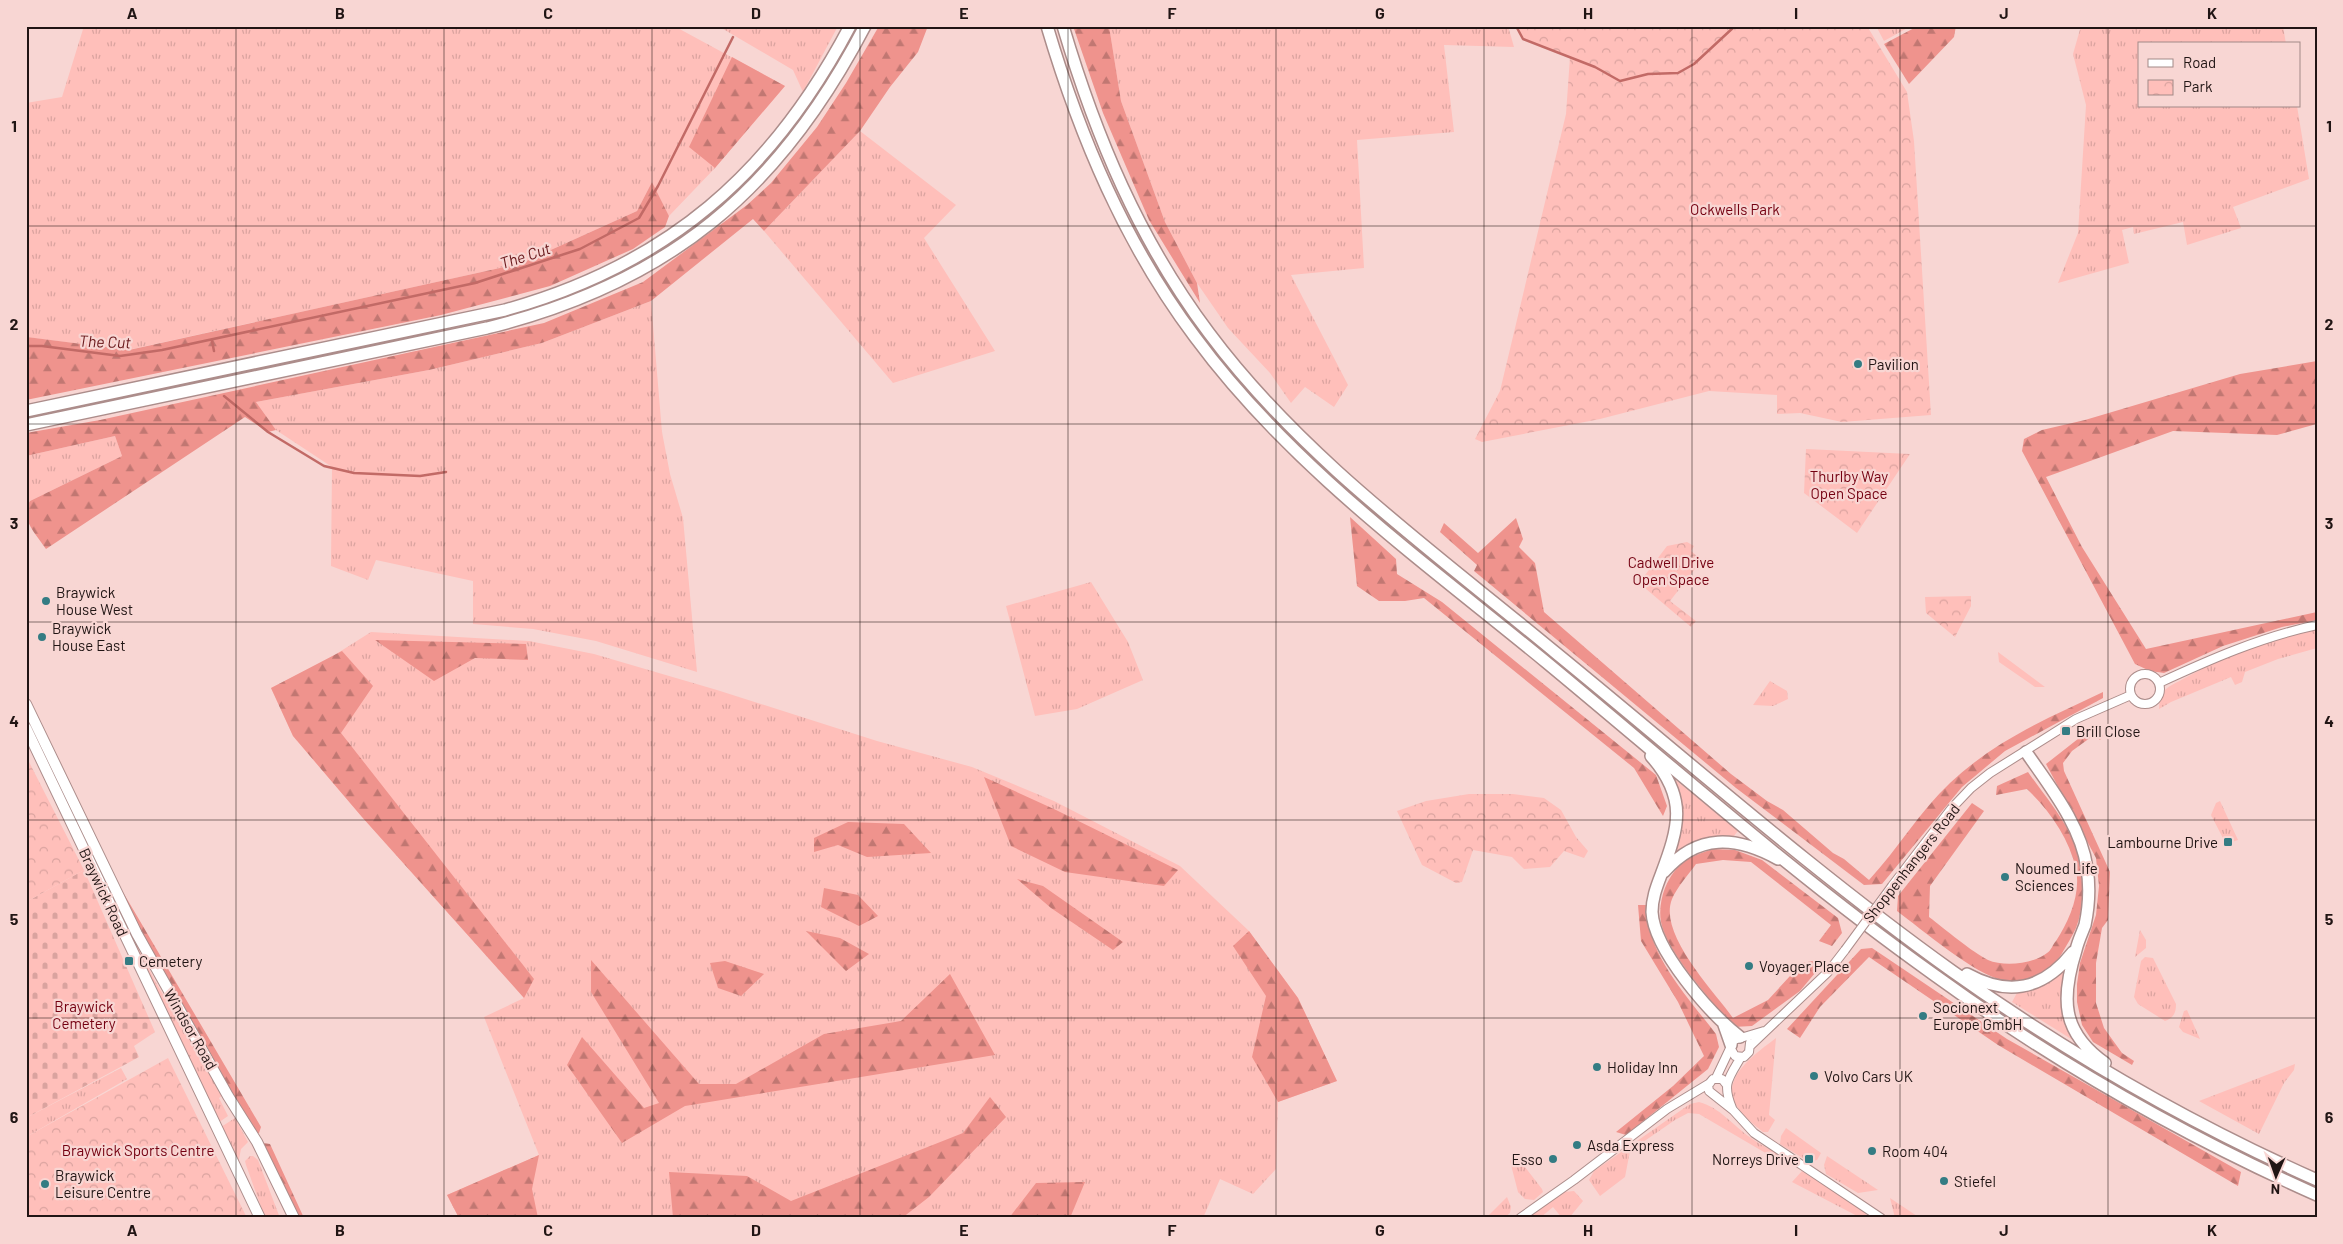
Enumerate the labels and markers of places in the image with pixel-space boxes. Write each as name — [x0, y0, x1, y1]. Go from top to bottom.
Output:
place label: Pavilion — [1868, 355, 1919, 373]
marker: Pavilion — [1852, 358, 1864, 370]
place label: Braywick House West — [56, 583, 133, 618]
marker: Braywick House West — [40, 595, 52, 607]
place label: Braywick House East — [52, 619, 126, 654]
marker: Braywick House East — [36, 631, 48, 643]
place label: Brill Close — [2076, 722, 2141, 740]
marker: Brill Close — [2060, 725, 2072, 737]
place label: Lambourne Drive — [2107, 833, 2218, 851]
marker: Lambourne Drive — [2222, 836, 2234, 848]
place label: Noumed Life Sciences — [2015, 859, 2098, 894]
marker: Noumed Life Sciences — [1999, 871, 2011, 883]
place label: Cemetery — [139, 952, 202, 970]
marker: Cemetery — [123, 955, 135, 967]
place label: Voyager Place — [1759, 957, 1850, 975]
marker: Voyager Place — [1743, 960, 1755, 972]
place label: Socionext Europe GmbH — [1933, 998, 2022, 1033]
marker: Socionext Europe GmbH — [1917, 1010, 1929, 1022]
place label: Holiday Inn — [1607, 1058, 1678, 1076]
marker: Holiday Inn — [1591, 1061, 1603, 1073]
place label: Volvo Cars UK — [1824, 1067, 1913, 1085]
marker: Volvo Cars UK — [1808, 1070, 1820, 1082]
place label: Asda Express — [1587, 1136, 1674, 1154]
marker: Asda Express — [1571, 1139, 1583, 1151]
place label: Room 404 — [1882, 1142, 1948, 1160]
marker: Room 404 — [1866, 1145, 1878, 1157]
place label: Esso — [1512, 1150, 1543, 1168]
place label: Norreys Drive — [1712, 1150, 1799, 1168]
marker: Esso — [1547, 1153, 1559, 1165]
marker: Norreys Drive — [1803, 1153, 1815, 1165]
place label: Braywick Leisure Centre — [55, 1166, 151, 1201]
place label: Stiefel — [1954, 1172, 1996, 1190]
marker: Stiefel — [1938, 1175, 1950, 1187]
marker: Braywick Leisure Centre — [39, 1178, 51, 1190]

